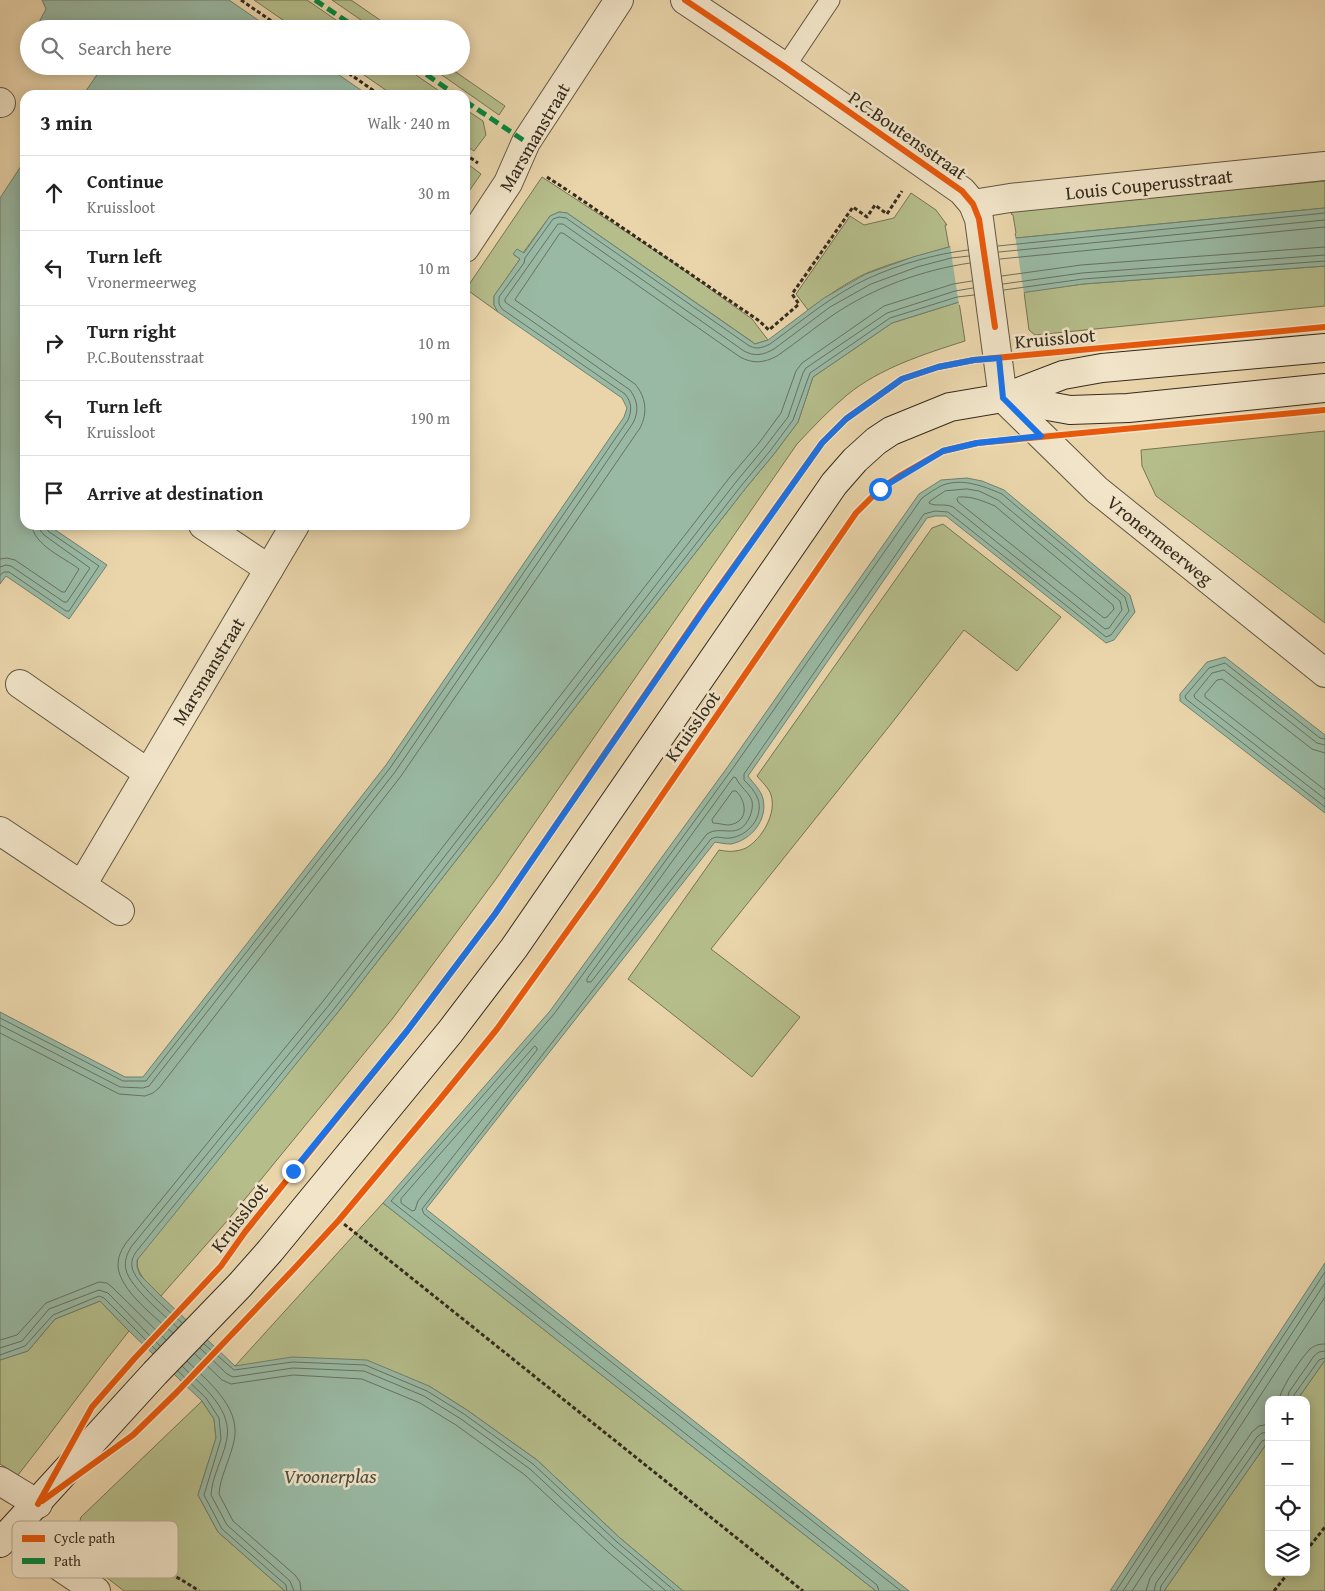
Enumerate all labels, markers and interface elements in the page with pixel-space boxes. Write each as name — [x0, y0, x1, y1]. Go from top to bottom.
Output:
search box — [20, 20, 470, 75]
icon: search — [38, 34, 66, 62]
text: Search here — [78, 34, 172, 62]
street label: Marsmanstraat — [491, 77, 577, 197]
street label: P.C.Boutensstraat — [843, 84, 973, 187]
text: 3 min — [40, 107, 92, 138]
text: Walk · 240 m — [367, 111, 450, 135]
street label: Louis Couperusstraat — [1064, 161, 1234, 207]
text: Continue — [87, 167, 164, 195]
icon: ahead — [40, 179, 68, 207]
text: 30 m — [418, 181, 450, 205]
text: Kruissloot — [87, 195, 155, 219]
text: Turn left — [87, 242, 162, 270]
icon: left — [40, 254, 68, 282]
text: 10 m — [418, 256, 450, 280]
text: Vronermeerweg — [87, 270, 196, 294]
text: Turn right — [87, 317, 176, 345]
street label: Kruissloot — [1013, 320, 1097, 355]
icon: right — [40, 329, 68, 357]
text: 10 m — [418, 331, 450, 355]
text: P.C.Boutensstraat — [87, 345, 204, 369]
text: Turn left — [87, 392, 162, 420]
icon: left — [40, 404, 68, 432]
text: 190 m — [410, 406, 450, 430]
text: Kruissloot — [87, 420, 155, 444]
route start — [869, 478, 892, 501]
icon: arrive — [40, 479, 68, 507]
text: Arrive at destination — [87, 479, 263, 507]
street label: Vronermeerweg — [1101, 488, 1220, 592]
street label: Marsmanstraat — [165, 611, 251, 730]
street label: Kruissloot — [657, 684, 727, 767]
route end — [282, 1160, 305, 1183]
street label: Kruissloot — [203, 1176, 275, 1258]
map controls — [1265, 1396, 1310, 1576]
button: + — [1265, 1396, 1310, 1441]
button: − — [1265, 1441, 1310, 1486]
water label: Vroonerplas — [284, 1461, 377, 1490]
button: locate — [1265, 1486, 1310, 1531]
legend — [12, 1521, 178, 1578]
text: Cycle path — [54, 1528, 115, 1548]
button: layers — [1265, 1531, 1310, 1576]
text: Path — [54, 1551, 81, 1571]

